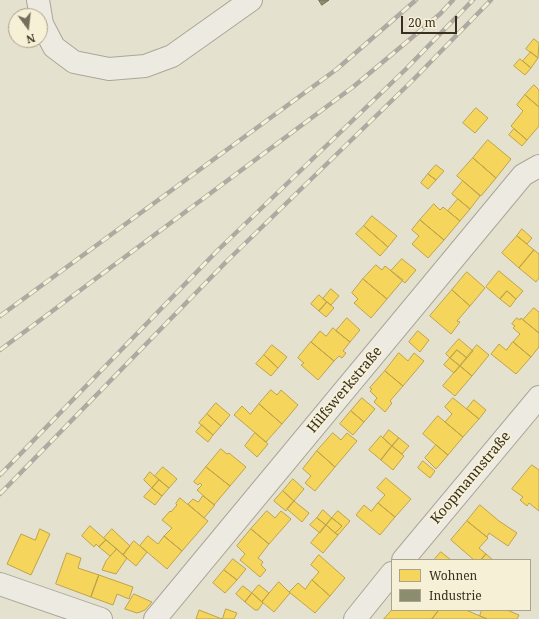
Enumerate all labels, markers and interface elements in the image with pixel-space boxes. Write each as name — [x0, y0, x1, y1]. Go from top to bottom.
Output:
north arrow — [8, 8, 48, 48]
scale bar — [403, 8, 459, 34]
text: 20 m — [408, 14, 436, 31]
text: N — [25, 31, 37, 47]
street label: Hilfswerkstraße — [304, 343, 386, 437]
street label: Koopmannstraße — [427, 428, 515, 528]
legend — [391, 559, 531, 611]
text: Wohnen — [429, 567, 477, 584]
text: Industrie — [429, 587, 482, 604]

